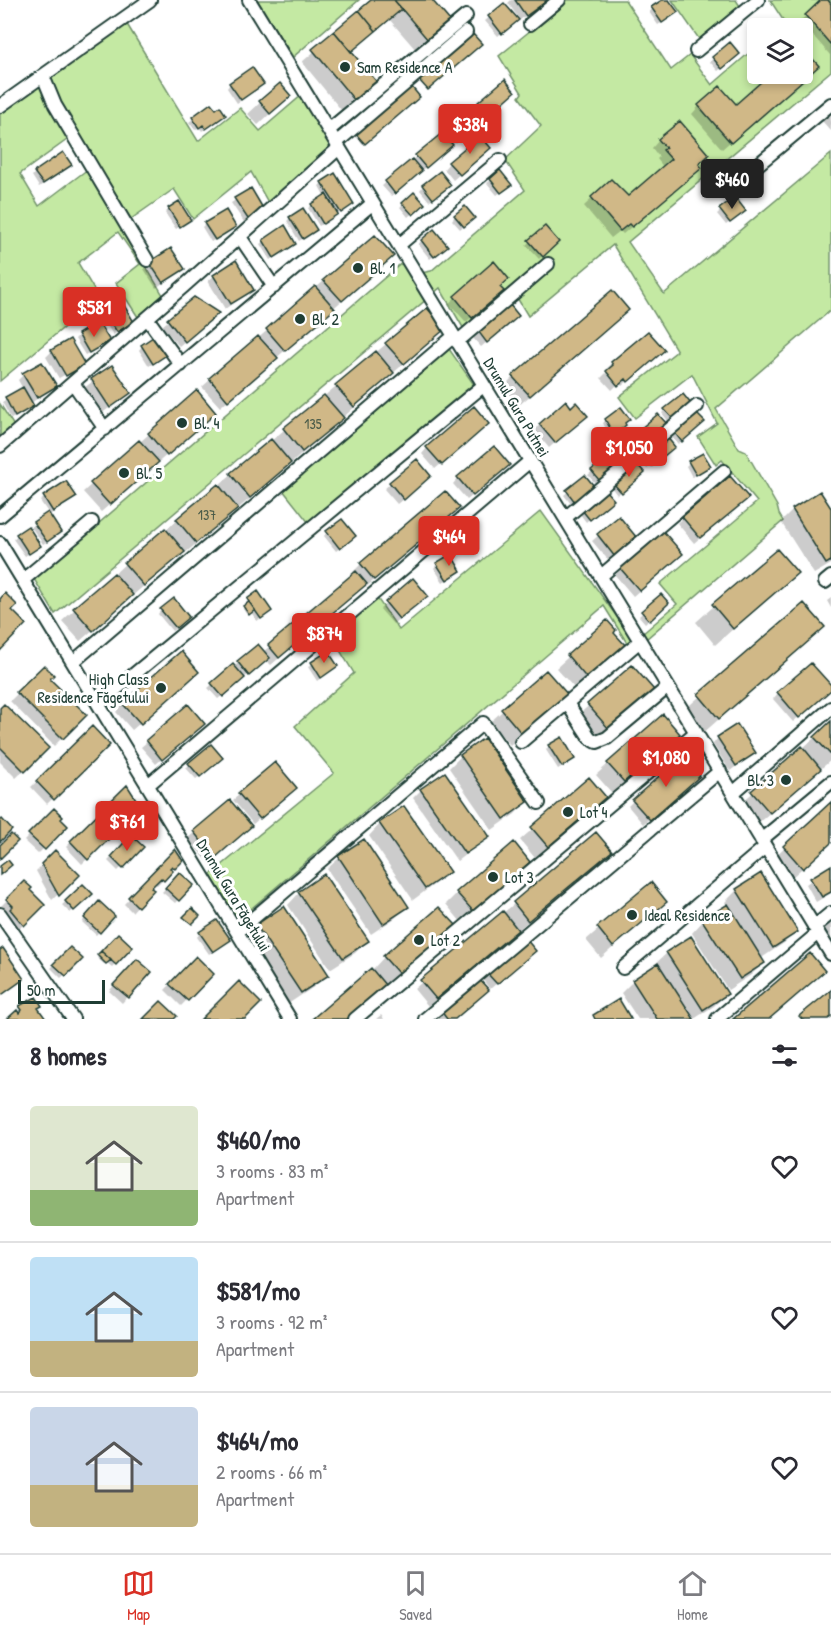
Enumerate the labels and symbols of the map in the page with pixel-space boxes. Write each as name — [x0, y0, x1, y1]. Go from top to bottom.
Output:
place label: Sam Residence A — [357, 56, 453, 78]
marker: Sam Residence A — [338, 60, 352, 74]
pin: $384 — [434, 104, 506, 155]
pin: $460 — [696, 159, 768, 210]
place label: Bl. 1 — [370, 257, 395, 279]
marker: Bl. 1 — [351, 261, 365, 275]
pin: $581 — [58, 287, 130, 338]
place label: Bl. 2 — [312, 308, 339, 330]
marker: Bl. 2 — [293, 312, 307, 326]
street label: Drumul Gura Putnei — [479, 353, 555, 461]
place label: Bl. 4 — [194, 412, 219, 434]
house number: 135 — [304, 414, 322, 433]
marker: Bl. 4 — [175, 416, 189, 430]
pin: $1,050 — [580, 427, 678, 478]
place label: Bl. 5 — [136, 462, 162, 484]
marker: Bl. 5 — [117, 466, 131, 480]
house number: 137 — [198, 505, 216, 524]
pin: $464 — [413, 516, 485, 567]
pin: $874 — [288, 613, 360, 664]
place label: High Class Residence Făgetului — [38, 668, 149, 708]
marker: High Class Residence Făgetului — [154, 681, 168, 695]
pin: $1,080 — [617, 737, 715, 788]
place label: Bl. 3 — [747, 769, 774, 791]
marker: Bl. 3 — [779, 773, 793, 787]
pin: $761 — [91, 801, 163, 852]
place label: Lot 4 — [580, 801, 608, 823]
marker: Lot 4 — [561, 805, 575, 819]
street label: Drumul Gura Făgetului — [192, 835, 276, 955]
place label: Lot 3 — [505, 866, 534, 888]
marker: Lot 3 — [486, 870, 500, 884]
place label: Ideal Residence — [644, 904, 731, 926]
marker: Ideal Residence — [625, 908, 639, 922]
place label: Lot 2 — [431, 929, 461, 951]
marker: Lot 2 — [412, 933, 426, 947]
scale bar — [18, 977, 105, 1004]

